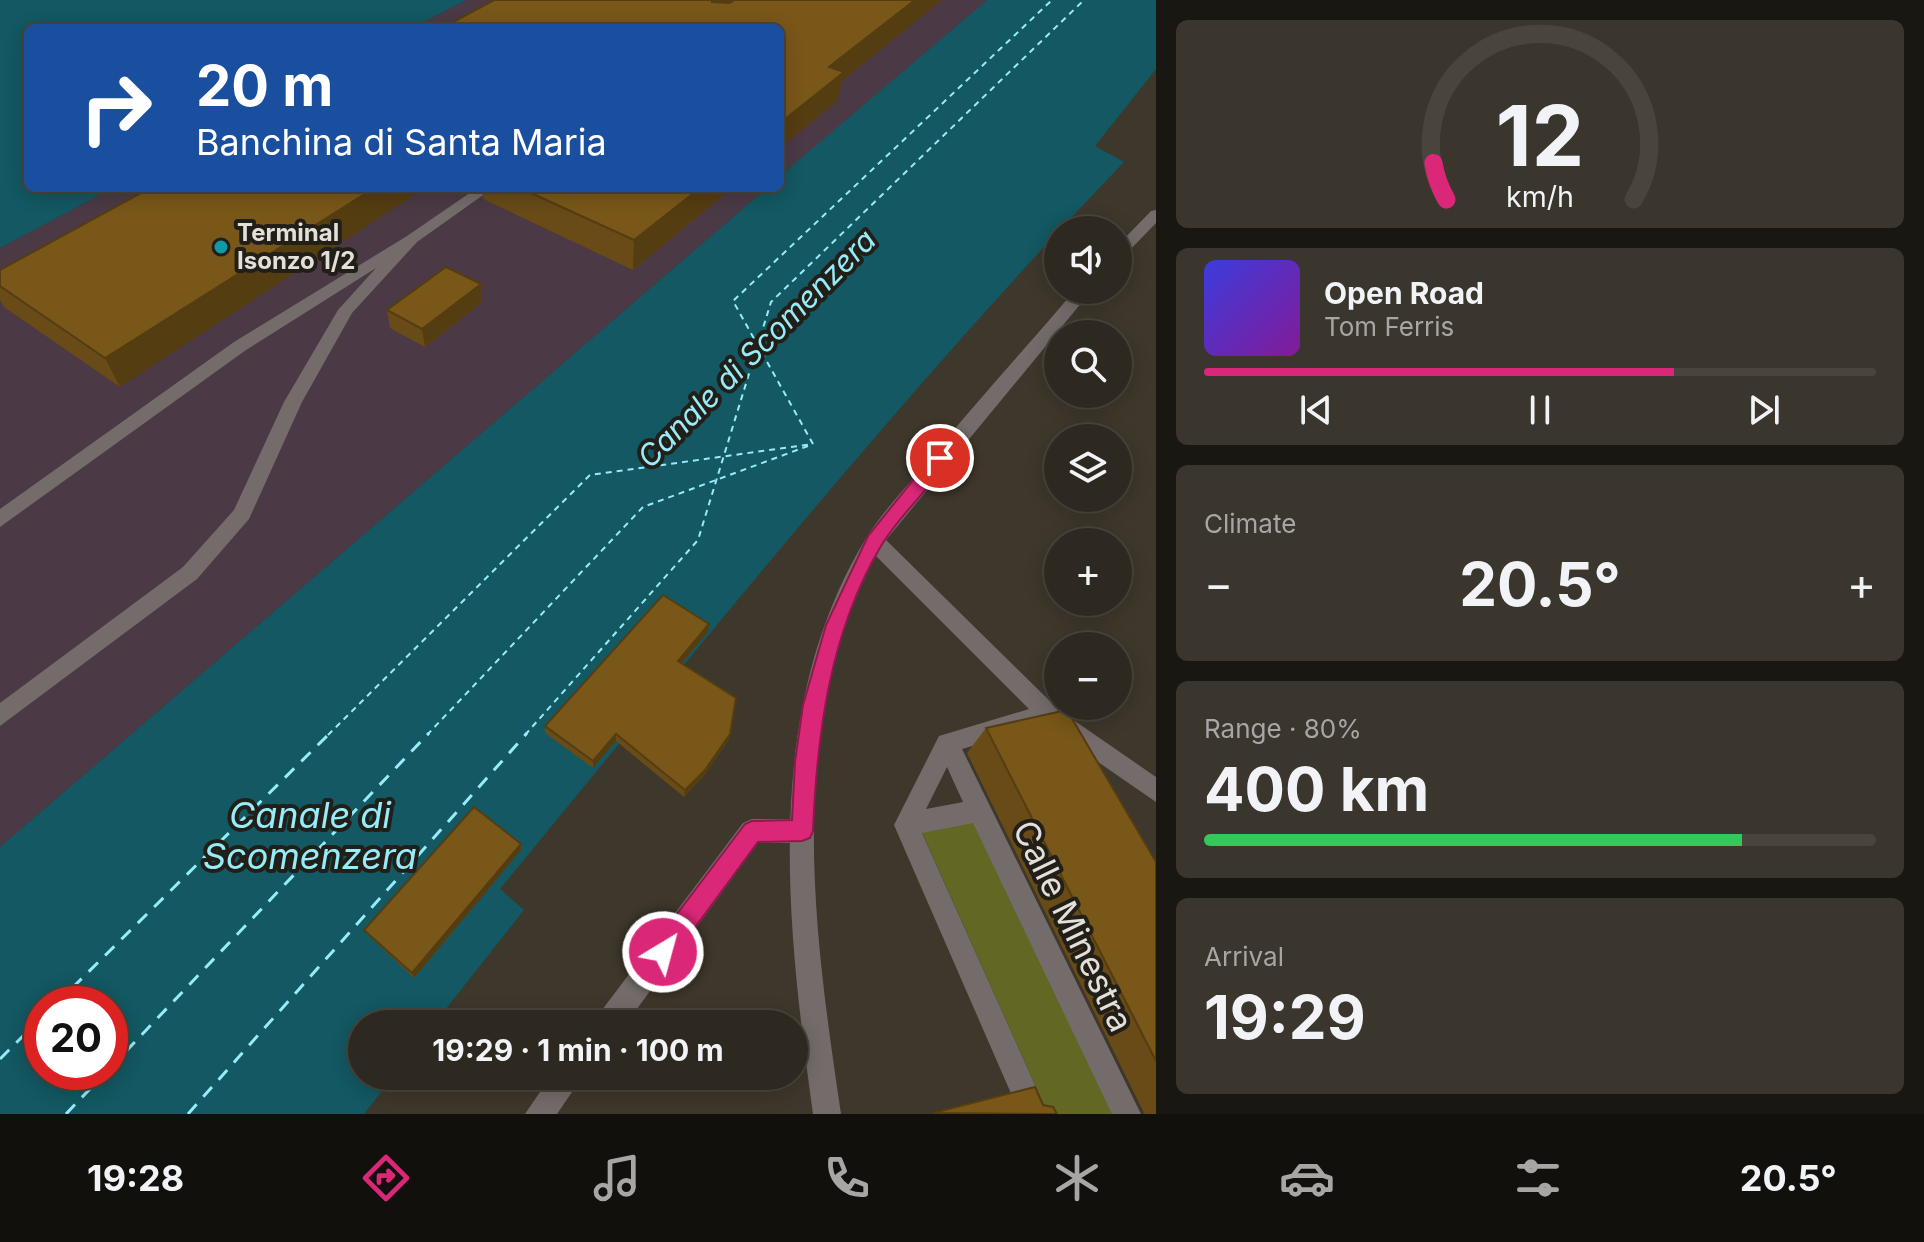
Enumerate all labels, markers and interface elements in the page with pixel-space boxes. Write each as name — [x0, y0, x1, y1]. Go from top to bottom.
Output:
text: 20 m — [196, 52, 333, 120]
icon: right — [64, 56, 168, 160]
text: 12 — [1496, 85, 1584, 186]
text: Banchina di Santa Maria — [196, 120, 607, 164]
text: km/h — [1506, 179, 1574, 214]
map controls — [1044, 216, 1132, 720]
button: sound — [1044, 216, 1132, 304]
place label: Terminal Isonzo 1/2 — [237, 218, 355, 275]
water label: Canale di Scomenzera — [630, 222, 883, 475]
marker: Terminal Isonzo 1/2 — [212, 238, 230, 256]
text: Open Road — [1324, 275, 1484, 311]
text: Tom Ferris — [1324, 311, 1454, 342]
button: search — [1044, 320, 1132, 408]
icon: previous — [1294, 388, 1338, 432]
icon: pause — [1518, 388, 1562, 432]
icon: next — [1742, 388, 1786, 432]
pin — [906, 424, 974, 492]
button: layers — [1044, 424, 1132, 512]
icon: arrive — [918, 436, 962, 480]
text: Climate — [1204, 508, 1296, 539]
button: + — [1044, 528, 1132, 616]
text: 20.5° — [1459, 548, 1621, 620]
text: − — [1204, 557, 1233, 611]
text: + — [1847, 557, 1876, 611]
button: − — [1044, 632, 1132, 720]
text: Range · 80% — [1204, 713, 1362, 744]
text: 400 km — [1204, 753, 1429, 825]
water label: Canale di Scomenzera — [203, 793, 417, 878]
street label: Calle Minestra — [1005, 814, 1142, 1038]
position arrow — [621, 910, 705, 994]
text: Arrival — [1204, 941, 1284, 972]
text: 19:29 — [1204, 981, 1366, 1053]
speed limit sign: 20 — [24, 986, 128, 1090]
text: 19:29 · 1 min · 100 m — [432, 1032, 724, 1068]
icon: directions — [358, 1150, 414, 1206]
icon: music — [589, 1150, 645, 1206]
icon: phone — [819, 1150, 875, 1206]
icon: climate — [1049, 1150, 1105, 1206]
icon: car — [1279, 1150, 1335, 1206]
icon: filters — [1510, 1150, 1566, 1206]
text: 19:28 — [87, 1156, 184, 1200]
text: 20.5° — [1740, 1156, 1837, 1200]

